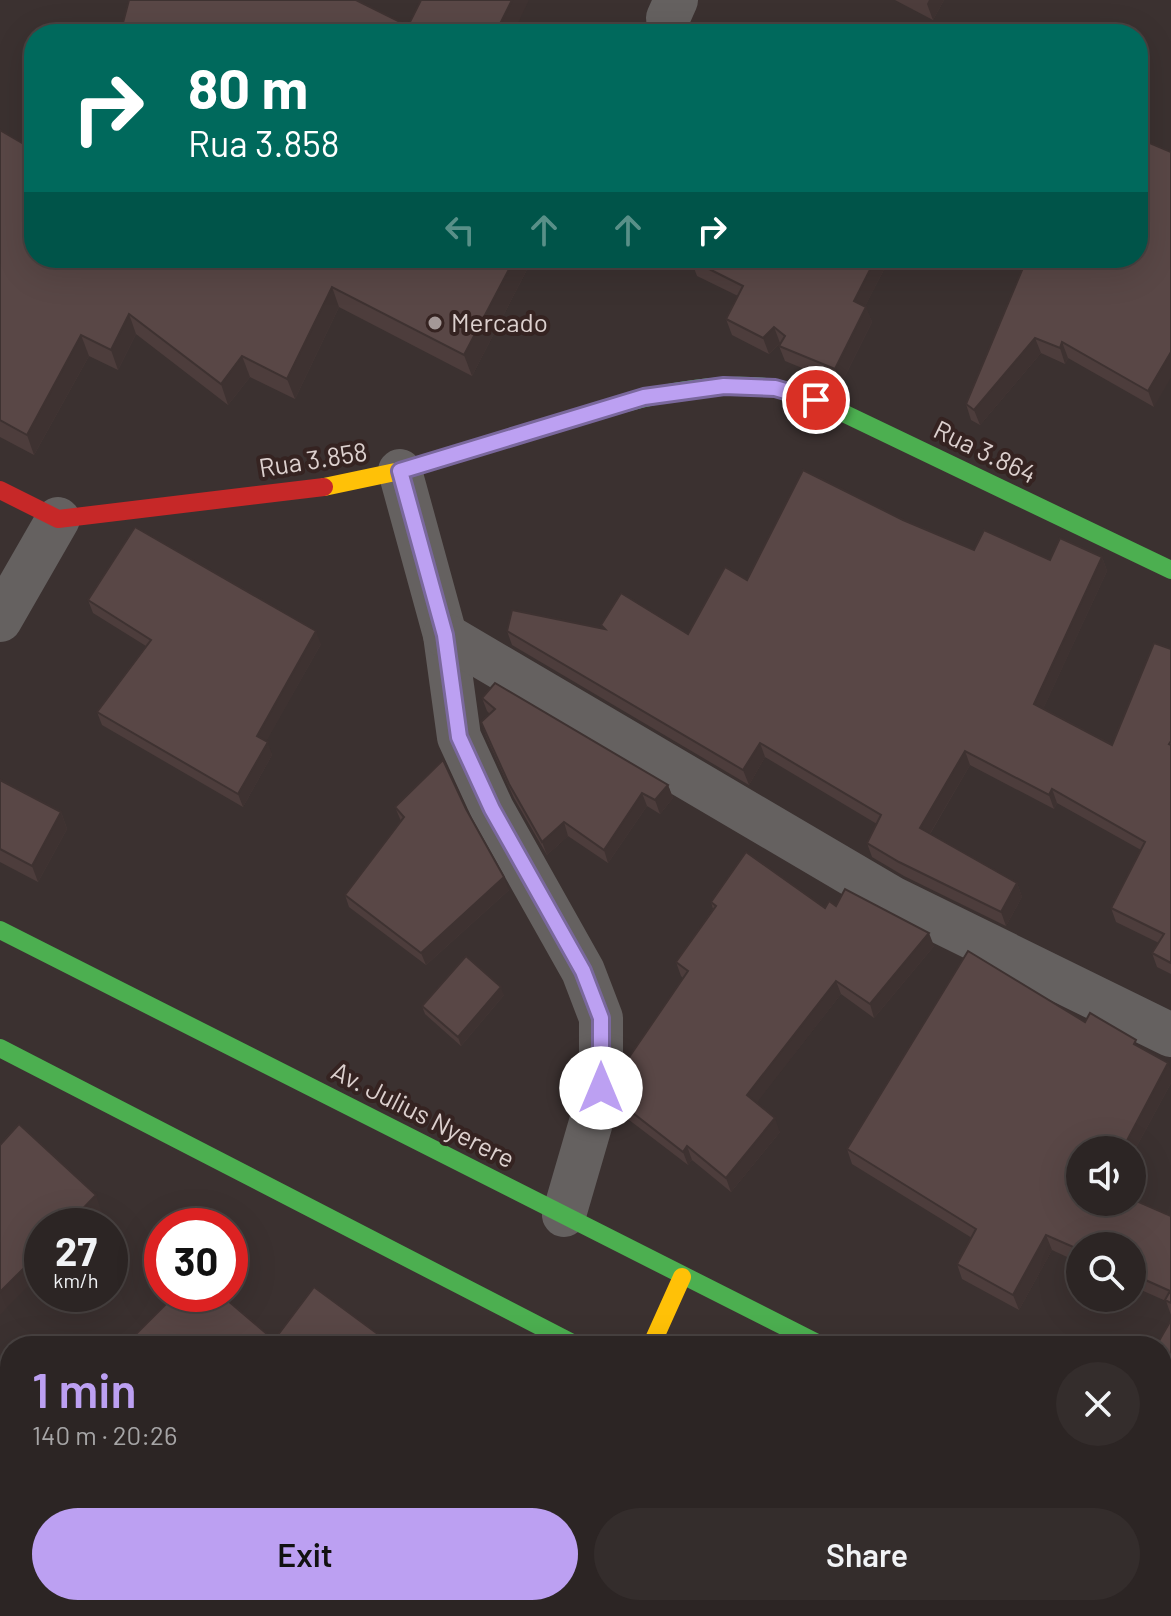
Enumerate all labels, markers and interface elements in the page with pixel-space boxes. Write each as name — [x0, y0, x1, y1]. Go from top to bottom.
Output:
text: 80 m — [188, 53, 308, 120]
icon: right — [56, 56, 160, 160]
text: Rua 3.858 — [188, 121, 340, 164]
icon: left — [438, 208, 482, 252]
icon: ahead — [522, 208, 566, 252]
icon: ahead — [606, 208, 650, 252]
icon: right — [690, 208, 734, 252]
place label: Mercado — [451, 306, 548, 337]
marker: Mercado — [426, 314, 444, 332]
pin — [782, 366, 850, 434]
icon: arrive — [794, 378, 838, 422]
street label: Rua 3.864 — [929, 413, 1042, 489]
street label: Rua 3.858 — [256, 435, 369, 482]
position arrow — [559, 1046, 643, 1130]
street label: Av. Julius Nyerere — [327, 1054, 520, 1173]
map controls — [1066, 1136, 1146, 1312]
button: sound — [1066, 1136, 1146, 1216]
speed limit sign: 30 — [144, 1208, 248, 1312]
text: 27 — [55, 1226, 97, 1274]
button: search — [1066, 1232, 1146, 1312]
text: km/h — [53, 1268, 99, 1292]
text: 1 min — [32, 1360, 137, 1418]
button: close — [1056, 1362, 1140, 1446]
text: 140 m · 20:26 — [32, 1419, 177, 1450]
button: Exit — [32, 1508, 578, 1600]
button: Share — [594, 1508, 1140, 1600]

